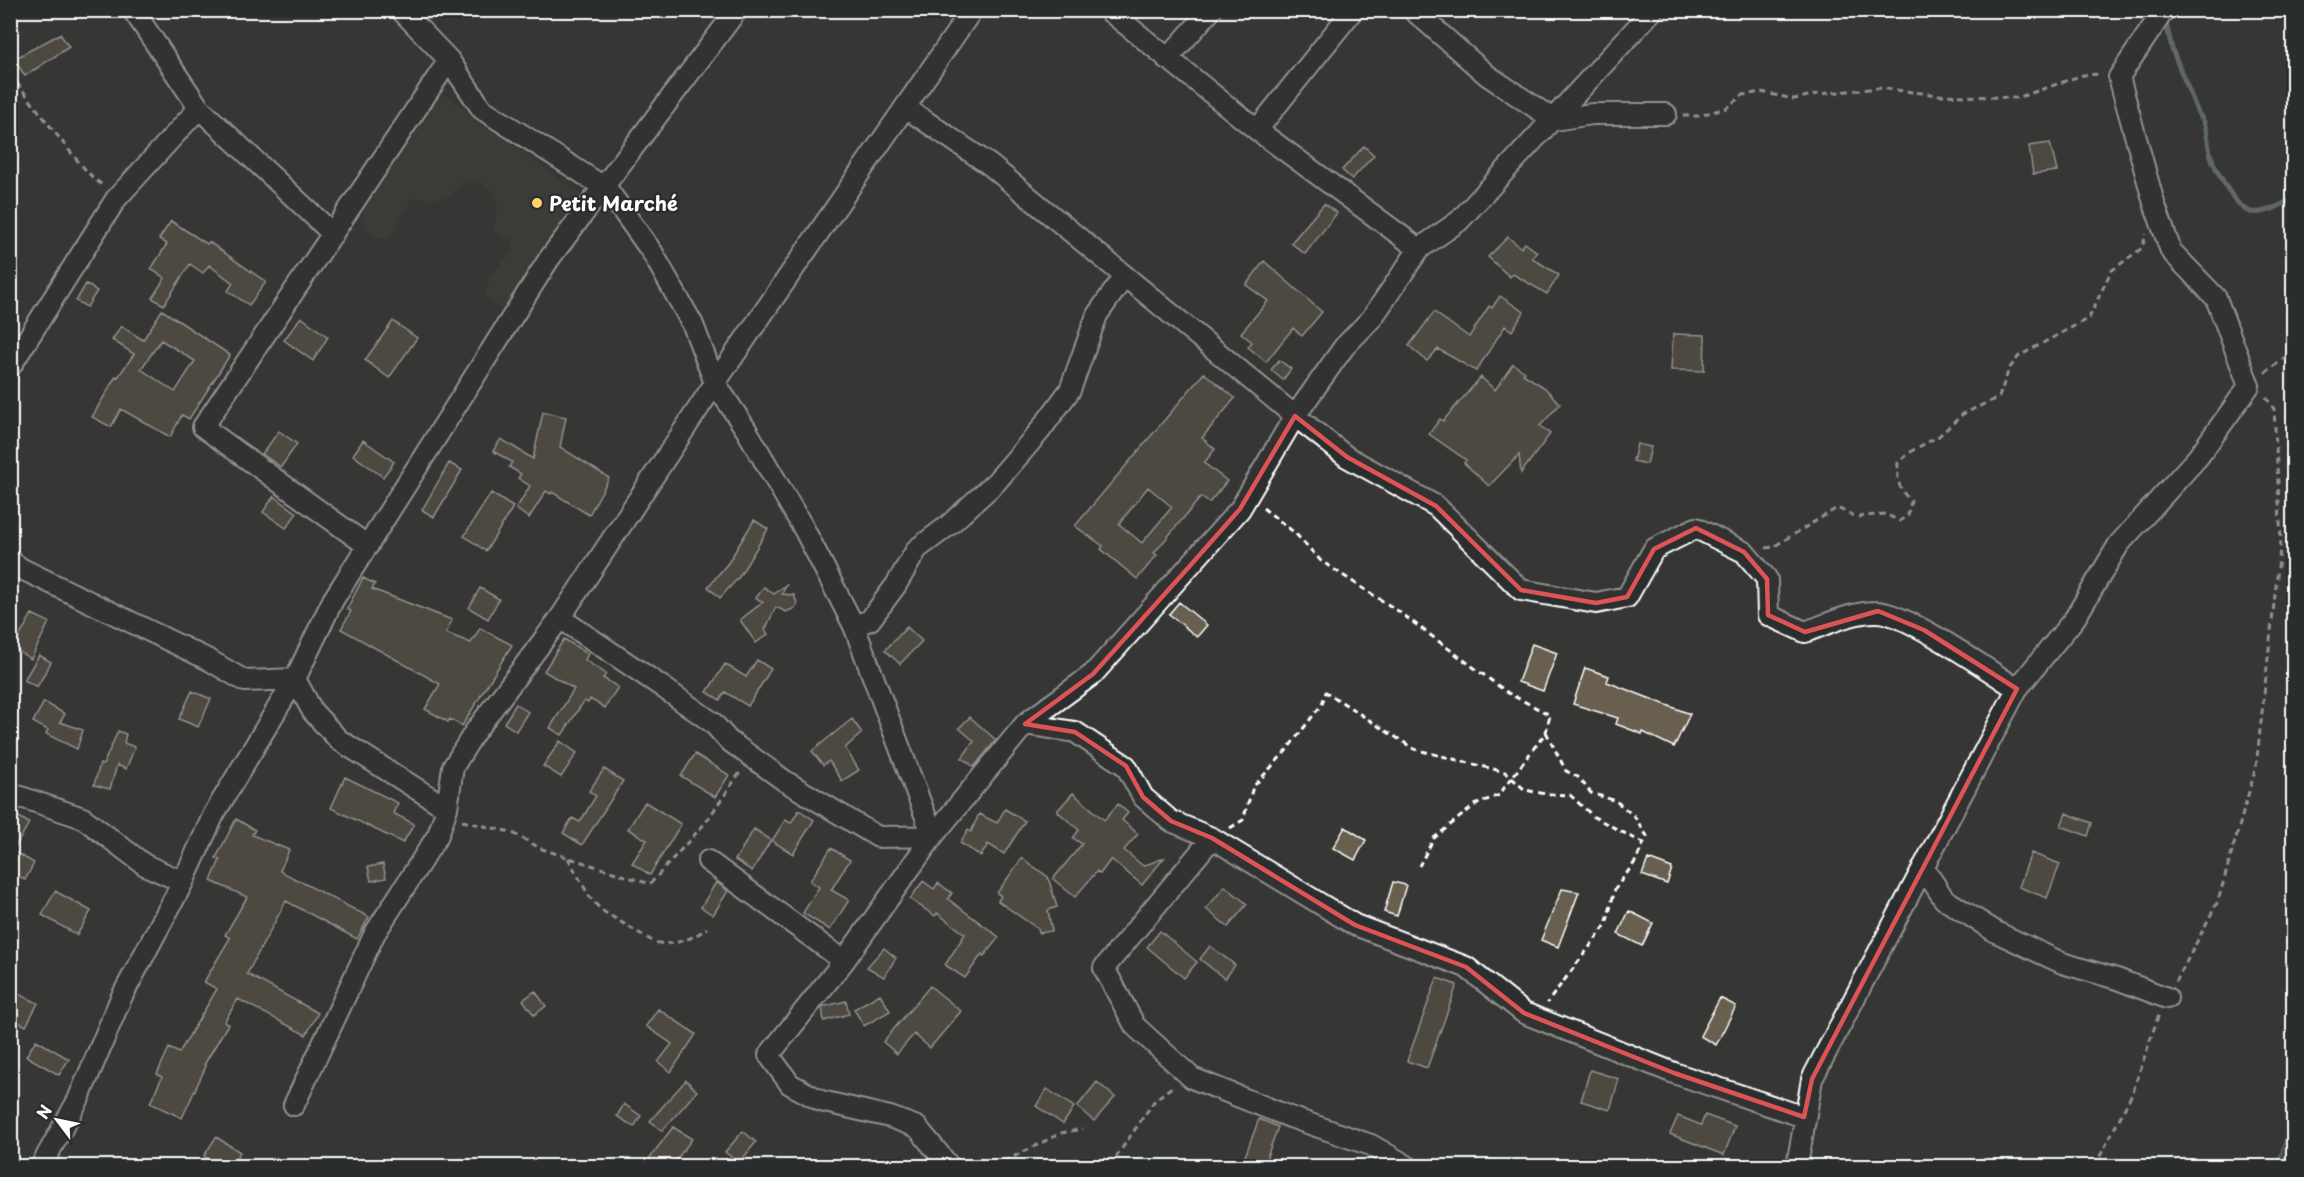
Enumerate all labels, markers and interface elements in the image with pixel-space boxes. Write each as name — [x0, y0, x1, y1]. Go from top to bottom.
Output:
place label: Petit Marché — [549, 188, 678, 218]
marker: Petit Marché — [530, 196, 544, 210]
north arrow — [27, 1090, 87, 1150]
text: N — [30, 1100, 57, 1123]

